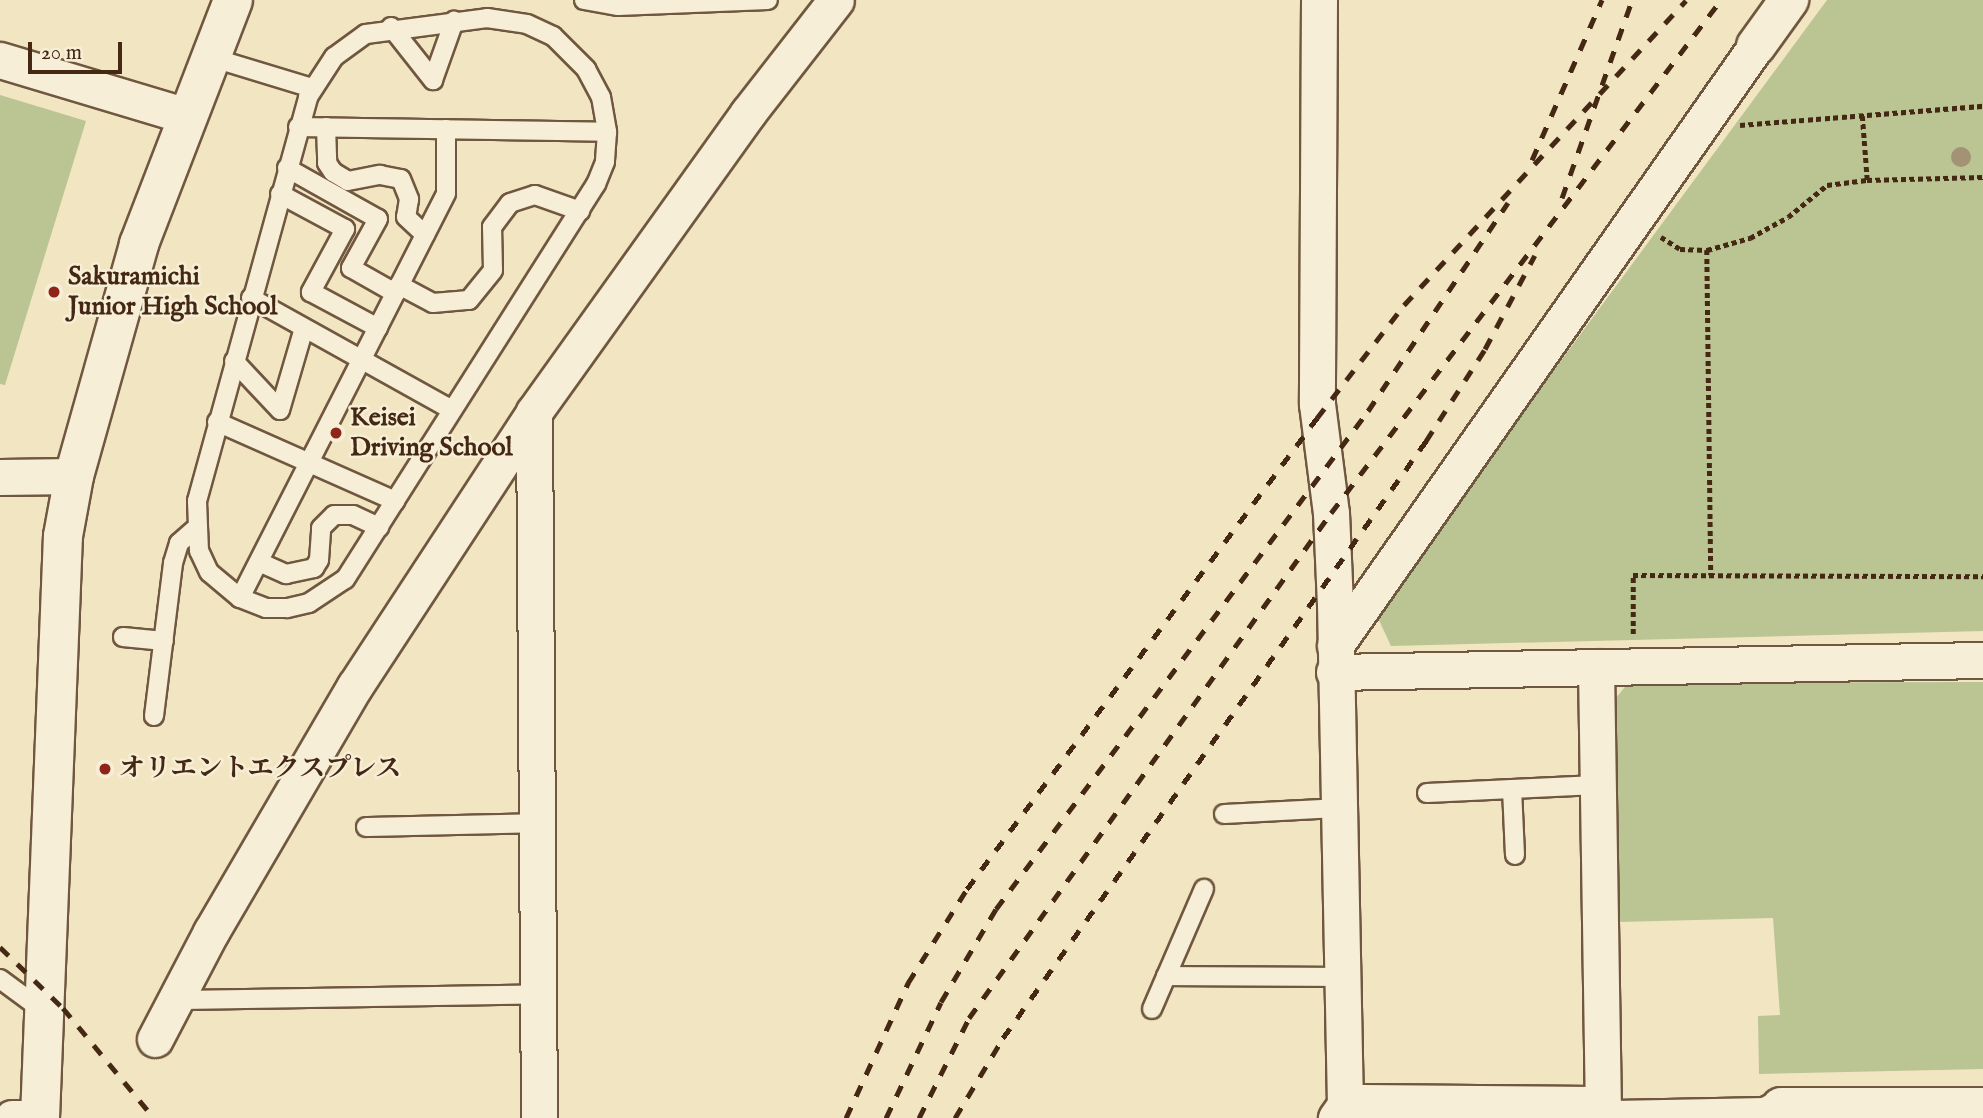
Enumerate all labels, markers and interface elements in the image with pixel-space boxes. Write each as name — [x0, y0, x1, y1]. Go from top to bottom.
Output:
scale bar — [32, 28, 126, 72]
text: 20 m — [41, 40, 82, 67]
place label: Sakuramichi Junior High School — [68, 261, 277, 322]
marker: Sakuramichi Junior High School — [46, 284, 62, 300]
place label: Keisei Driving School — [350, 402, 513, 464]
marker: Keisei Driving School — [328, 425, 344, 441]
place label: オリエントエクスプレス — [119, 753, 405, 785]
marker: オリエントエクスプレス — [97, 761, 113, 777]

